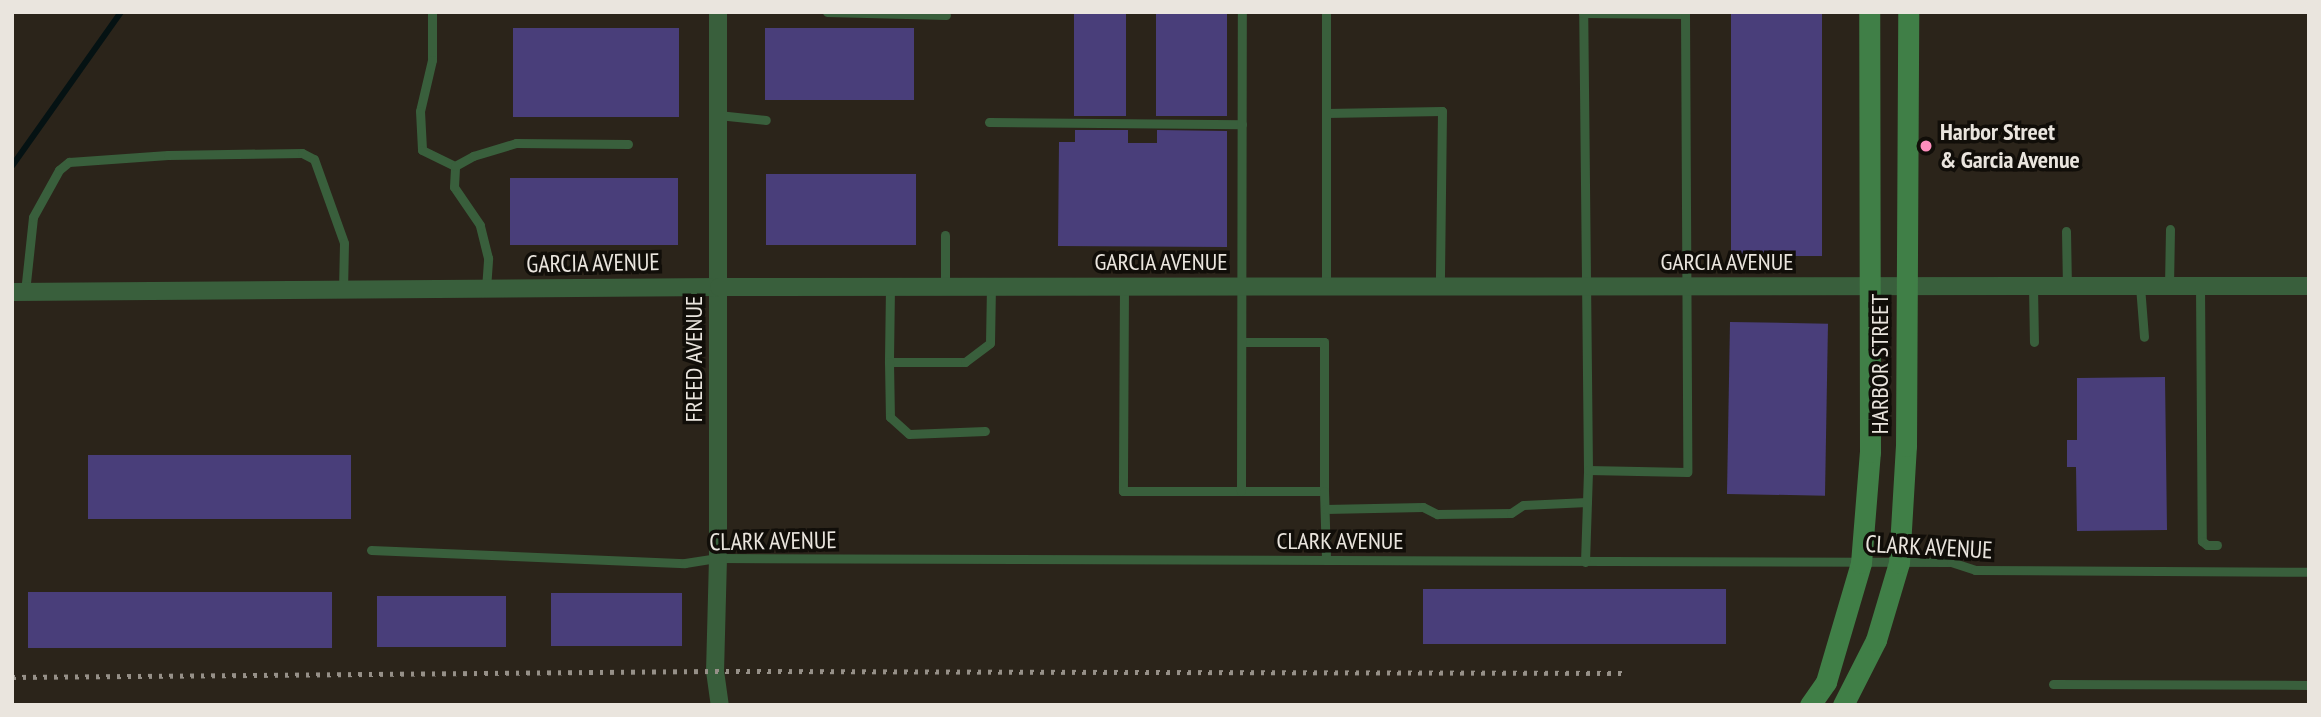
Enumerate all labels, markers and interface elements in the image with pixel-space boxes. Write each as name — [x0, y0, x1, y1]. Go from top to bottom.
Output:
place label: Harbor Street & Garcia Avenue — [1940, 118, 2081, 174]
marker: Harbor Street & Garcia Avenue — [1918, 138, 1934, 154]
street label: GARCIA AVENUE — [525, 247, 661, 279]
street label: GARCIA AVENUE — [1094, 248, 1228, 276]
street label: GARCIA AVENUE — [1660, 248, 1794, 276]
street label: HARBOR STREET — [1866, 294, 1894, 434]
street label: FREED AVENUE — [680, 295, 708, 423]
street label: CLARK AVENUE — [709, 525, 837, 557]
street label: CLARK AVENUE — [1276, 527, 1404, 555]
street label: CLARK AVENUE — [1864, 529, 1994, 565]

